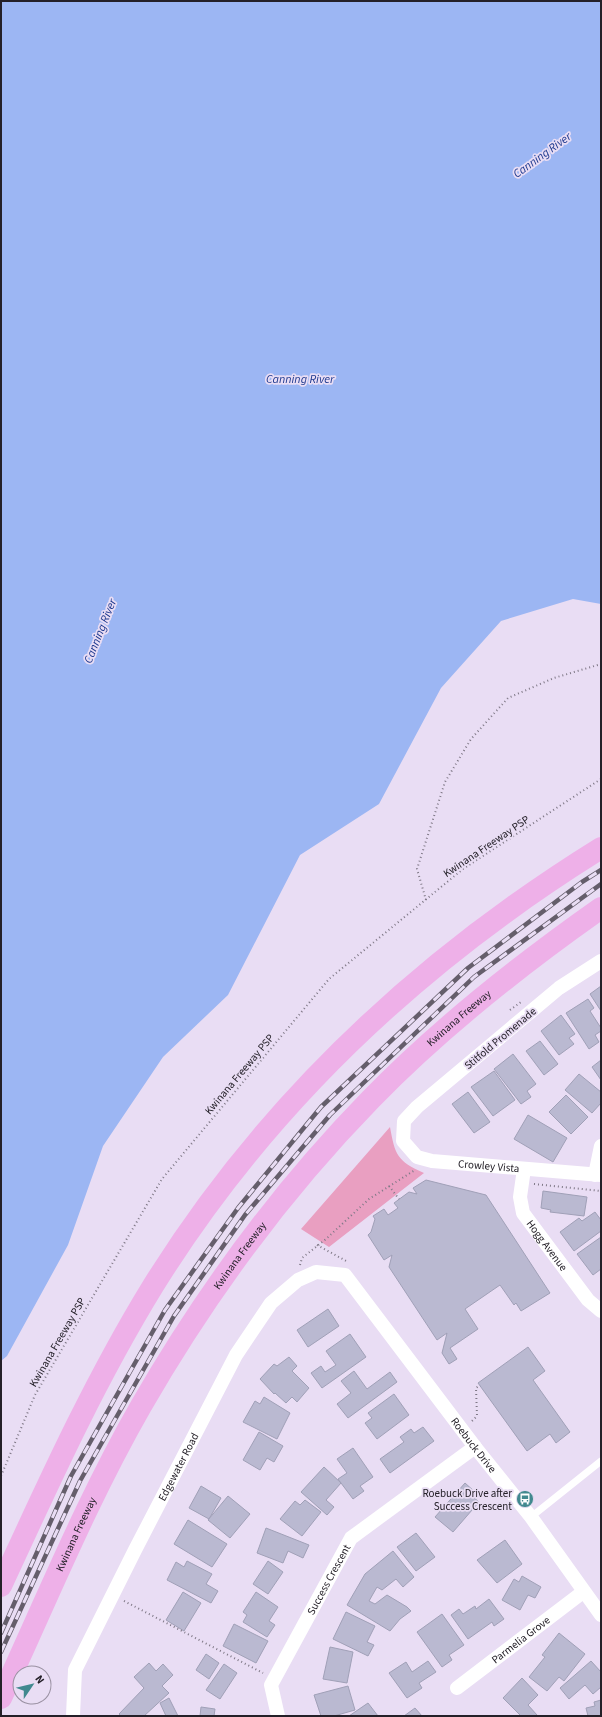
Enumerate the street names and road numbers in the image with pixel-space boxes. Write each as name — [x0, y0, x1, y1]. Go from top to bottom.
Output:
street label: Kwinana Freeway PSP — [440, 812, 532, 881]
street label: Kwinana Freeway — [423, 986, 494, 1050]
street label: Stitfold Promenade — [461, 1004, 540, 1073]
street label: Kwinana Freeway PSP — [201, 1031, 278, 1118]
street label: Crowley Vista — [457, 1156, 520, 1176]
street label: Hogg Avenue — [523, 1217, 571, 1275]
street label: Kwinana Freeway — [210, 1219, 270, 1293]
street label: Kwinana Freeway PSP — [26, 1295, 89, 1390]
street label: Roebuck Drive — [447, 1414, 500, 1476]
street label: Edgewater Road — [155, 1430, 202, 1504]
street label: Kwinana Freeway — [52, 1495, 100, 1574]
street label: Success Crescent — [304, 1541, 354, 1618]
street label: Parmelia Grove — [489, 1612, 554, 1667]

